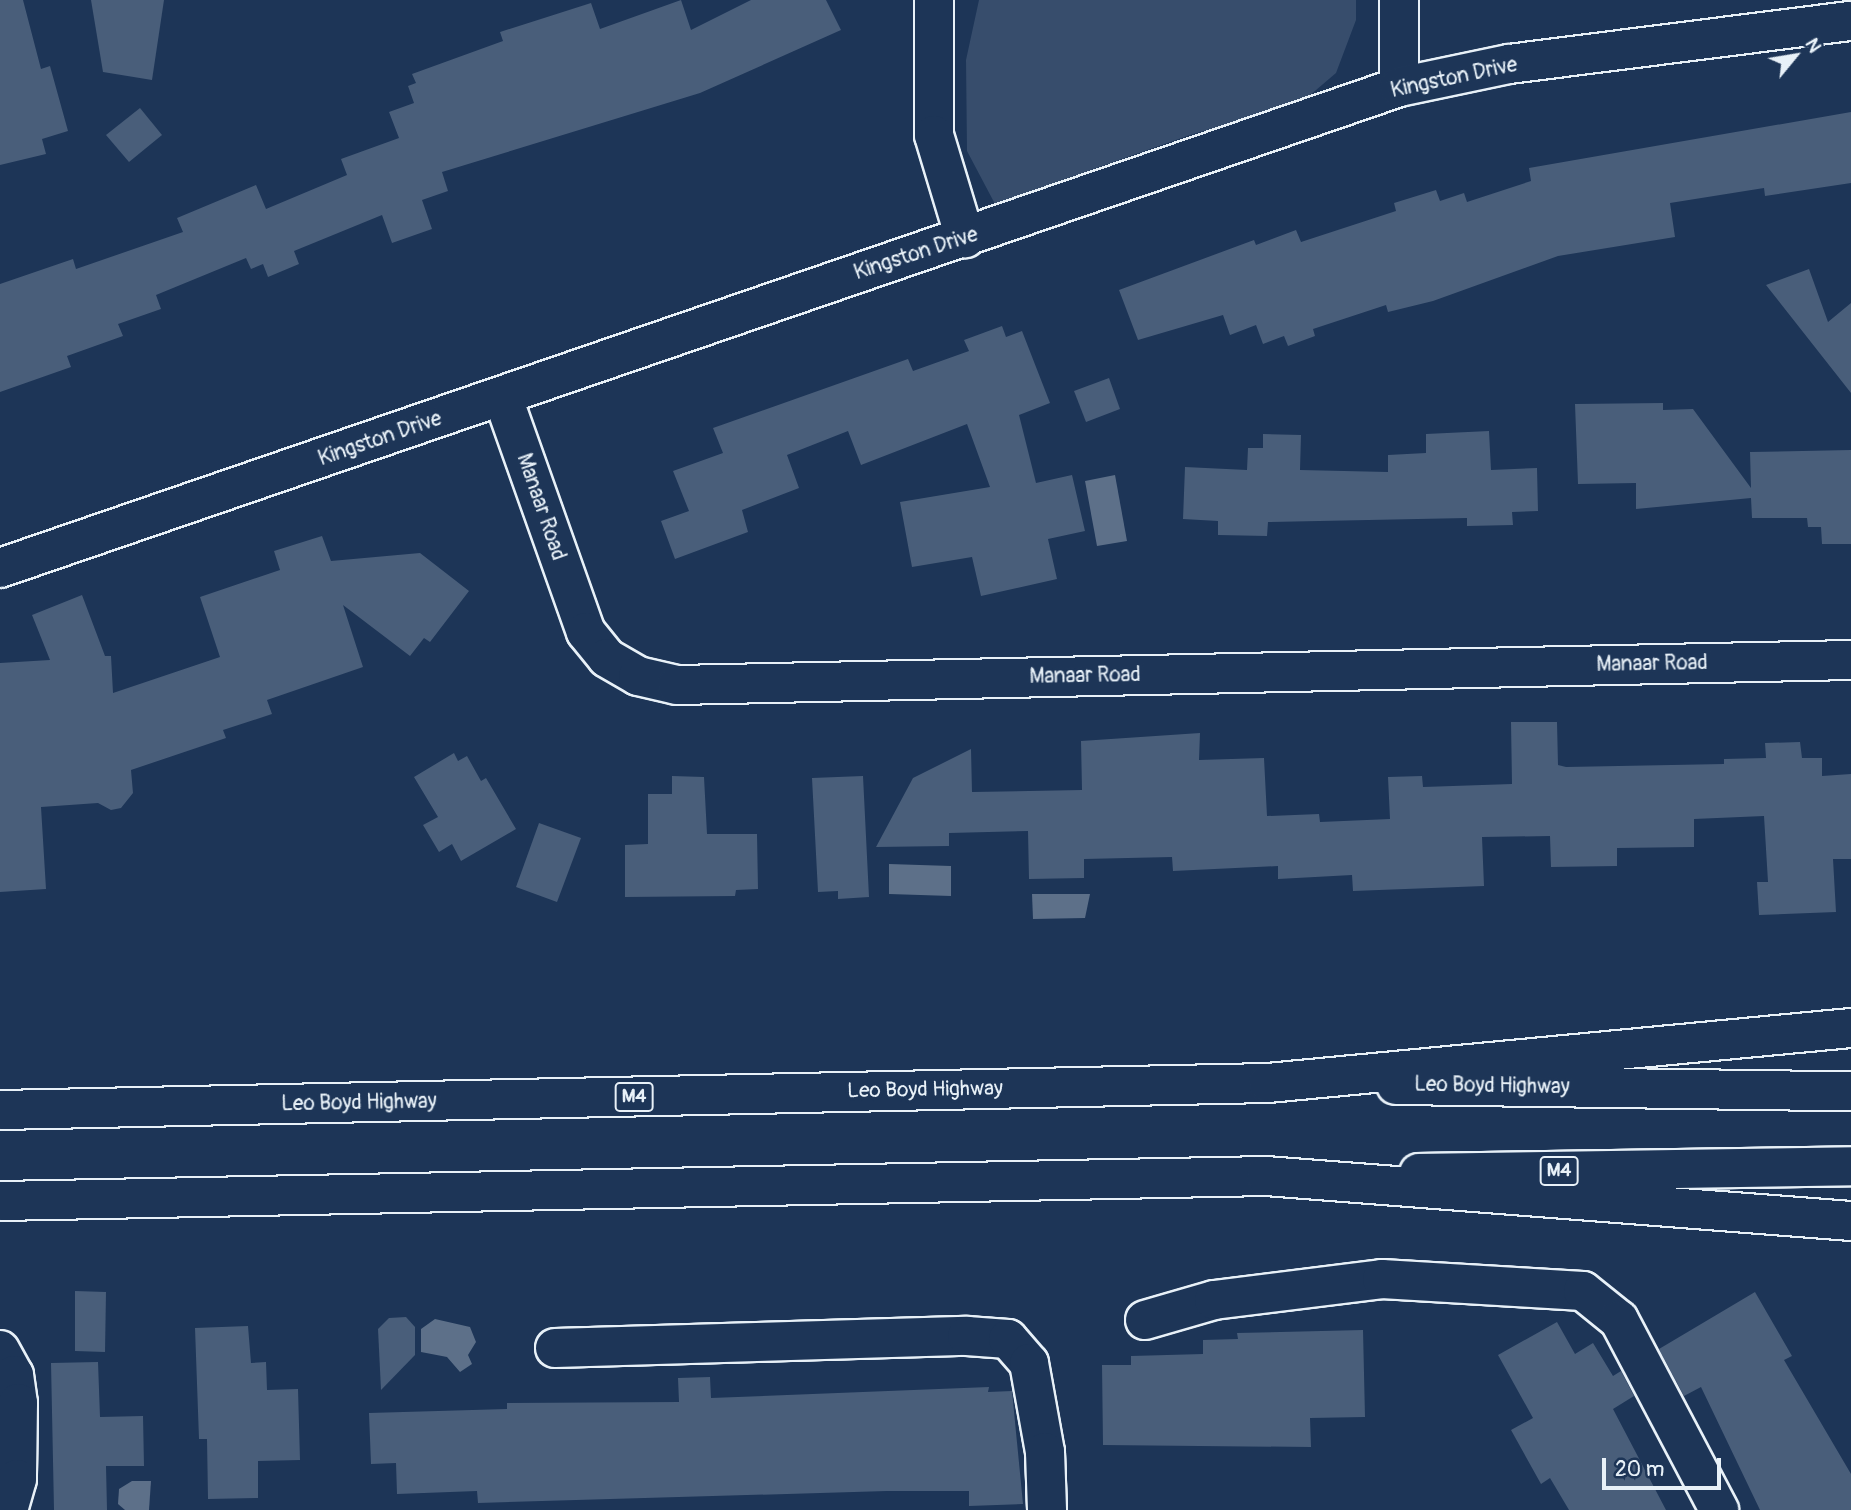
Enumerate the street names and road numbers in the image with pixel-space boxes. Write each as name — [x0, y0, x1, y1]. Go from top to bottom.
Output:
street label: Kingston Drive — [1388, 52, 1520, 104]
street label: Kingston Drive — [851, 222, 981, 286]
street label: Kingston Drive — [315, 406, 445, 472]
street label: Manaar Road — [511, 450, 571, 564]
street label: Manaar Road — [1596, 650, 1708, 678]
street label: Manaar Road — [1029, 662, 1141, 690]
street label: Leo Boyd Highway — [1414, 1072, 1570, 1100]
street label: Leo Boyd Highway — [847, 1076, 1003, 1104]
road number: M4 — [613, 1082, 655, 1112]
street label: Leo Boyd Highway — [281, 1089, 437, 1117]
road number: M4 — [1538, 1156, 1580, 1186]

